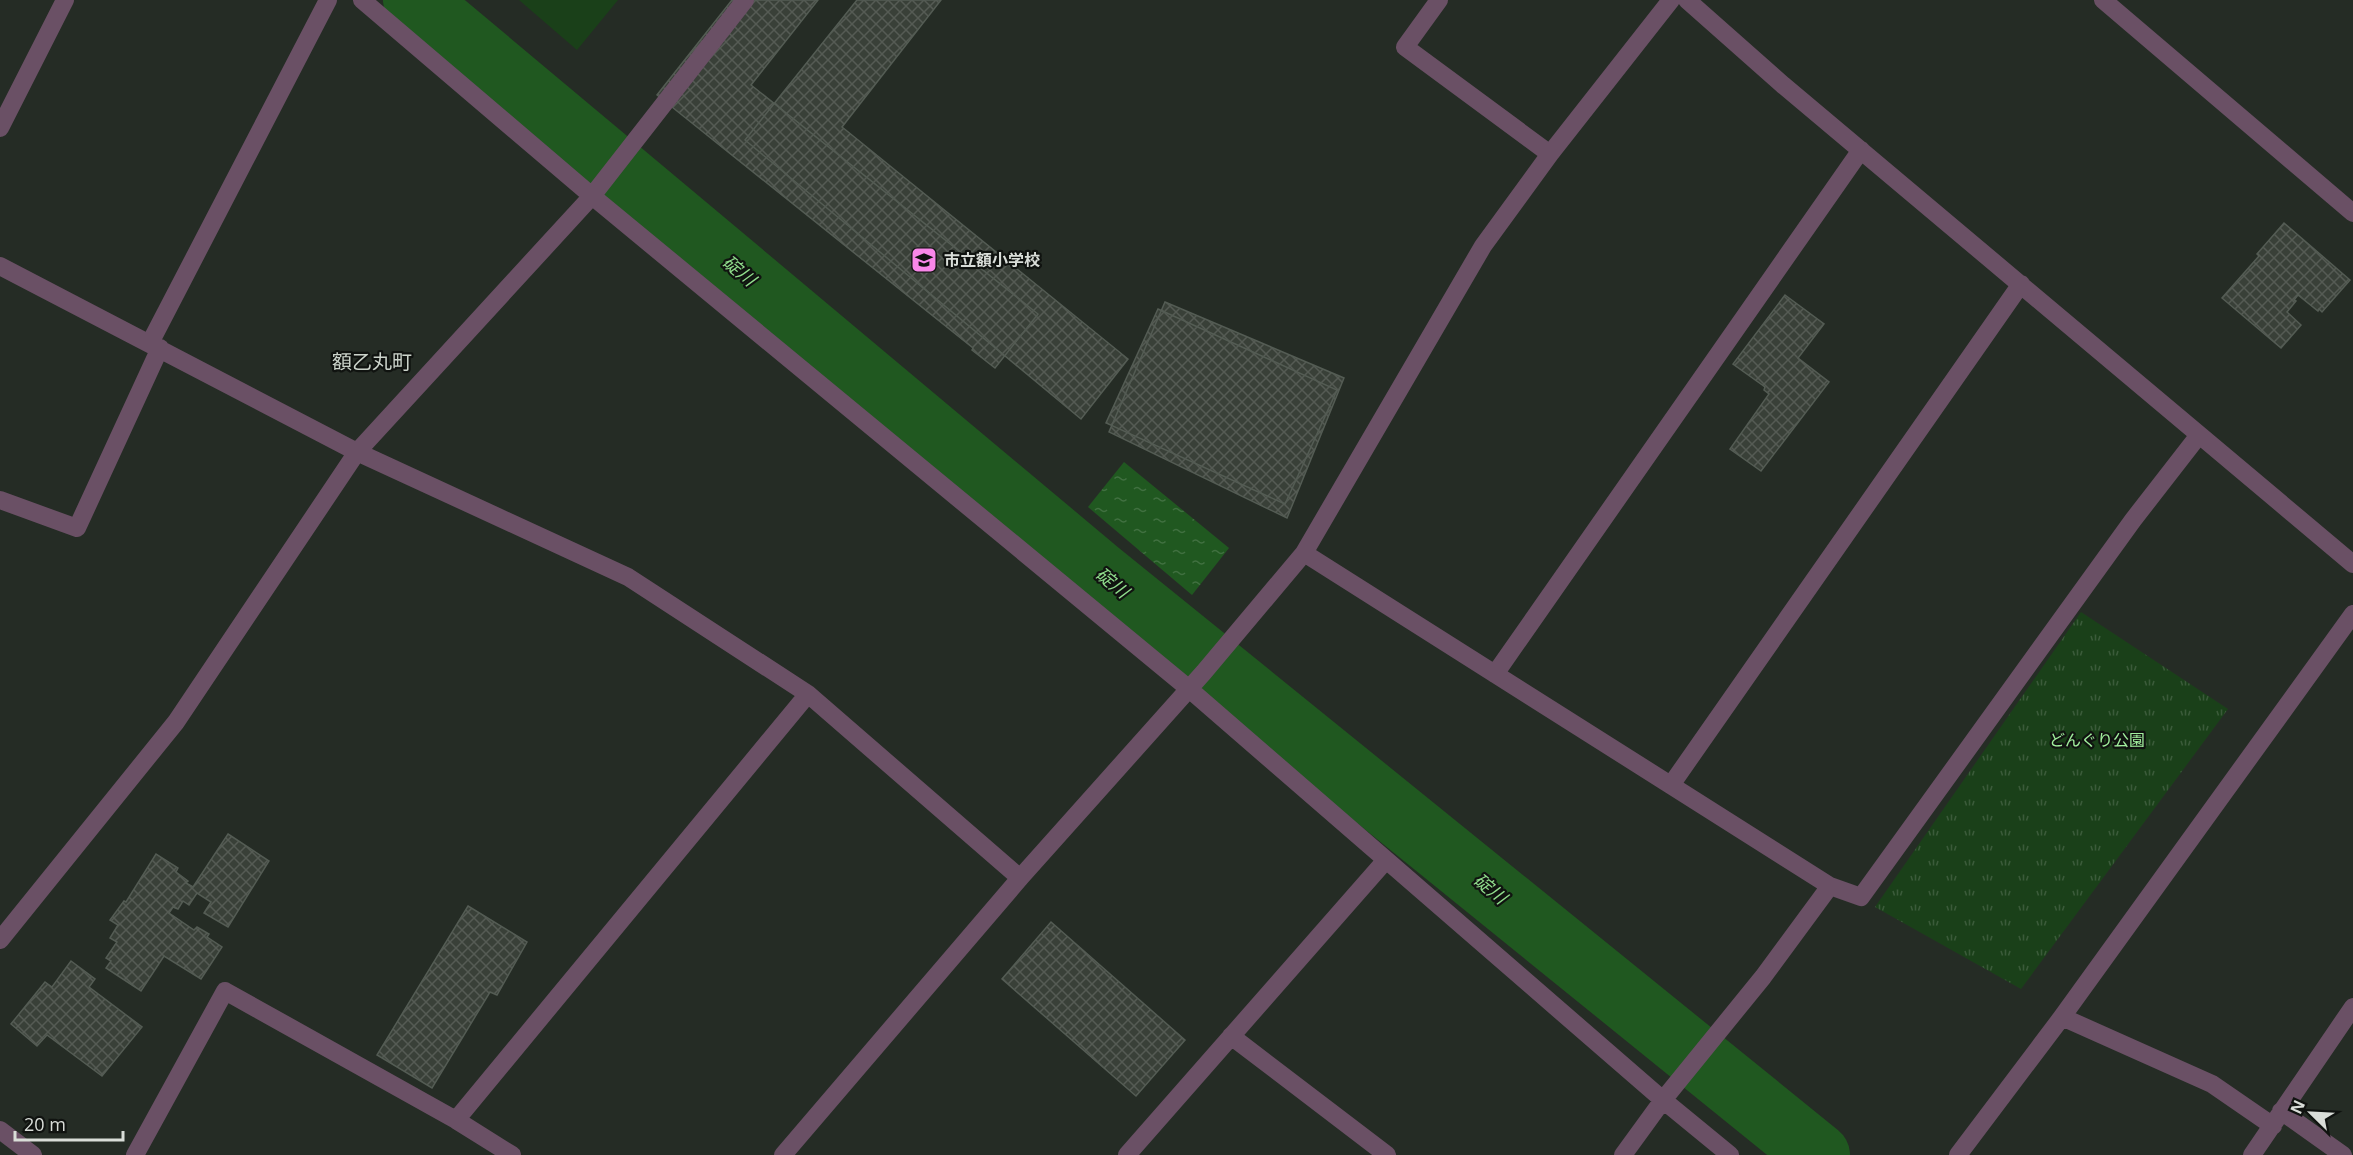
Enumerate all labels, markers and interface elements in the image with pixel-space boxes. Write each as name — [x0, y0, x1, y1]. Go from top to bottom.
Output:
school or university icon: 市立額小学校 — [909, 245, 939, 275]
water label: 碇川 — [718, 249, 763, 292]
place label: 市立額小学校 — [944, 249, 1040, 271]
district label: 額乙丸町 — [332, 348, 412, 375]
water label: 碇川 — [1091, 562, 1136, 604]
park label: どんぐり公園 — [2049, 729, 2145, 751]
water label: 碇川 — [1469, 868, 1514, 910]
north arrow — [2281, 1083, 2341, 1143]
text: N — [2285, 1096, 2310, 1117]
scale bar — [15, 1104, 123, 1142]
text: 20 m — [24, 1112, 66, 1136]

